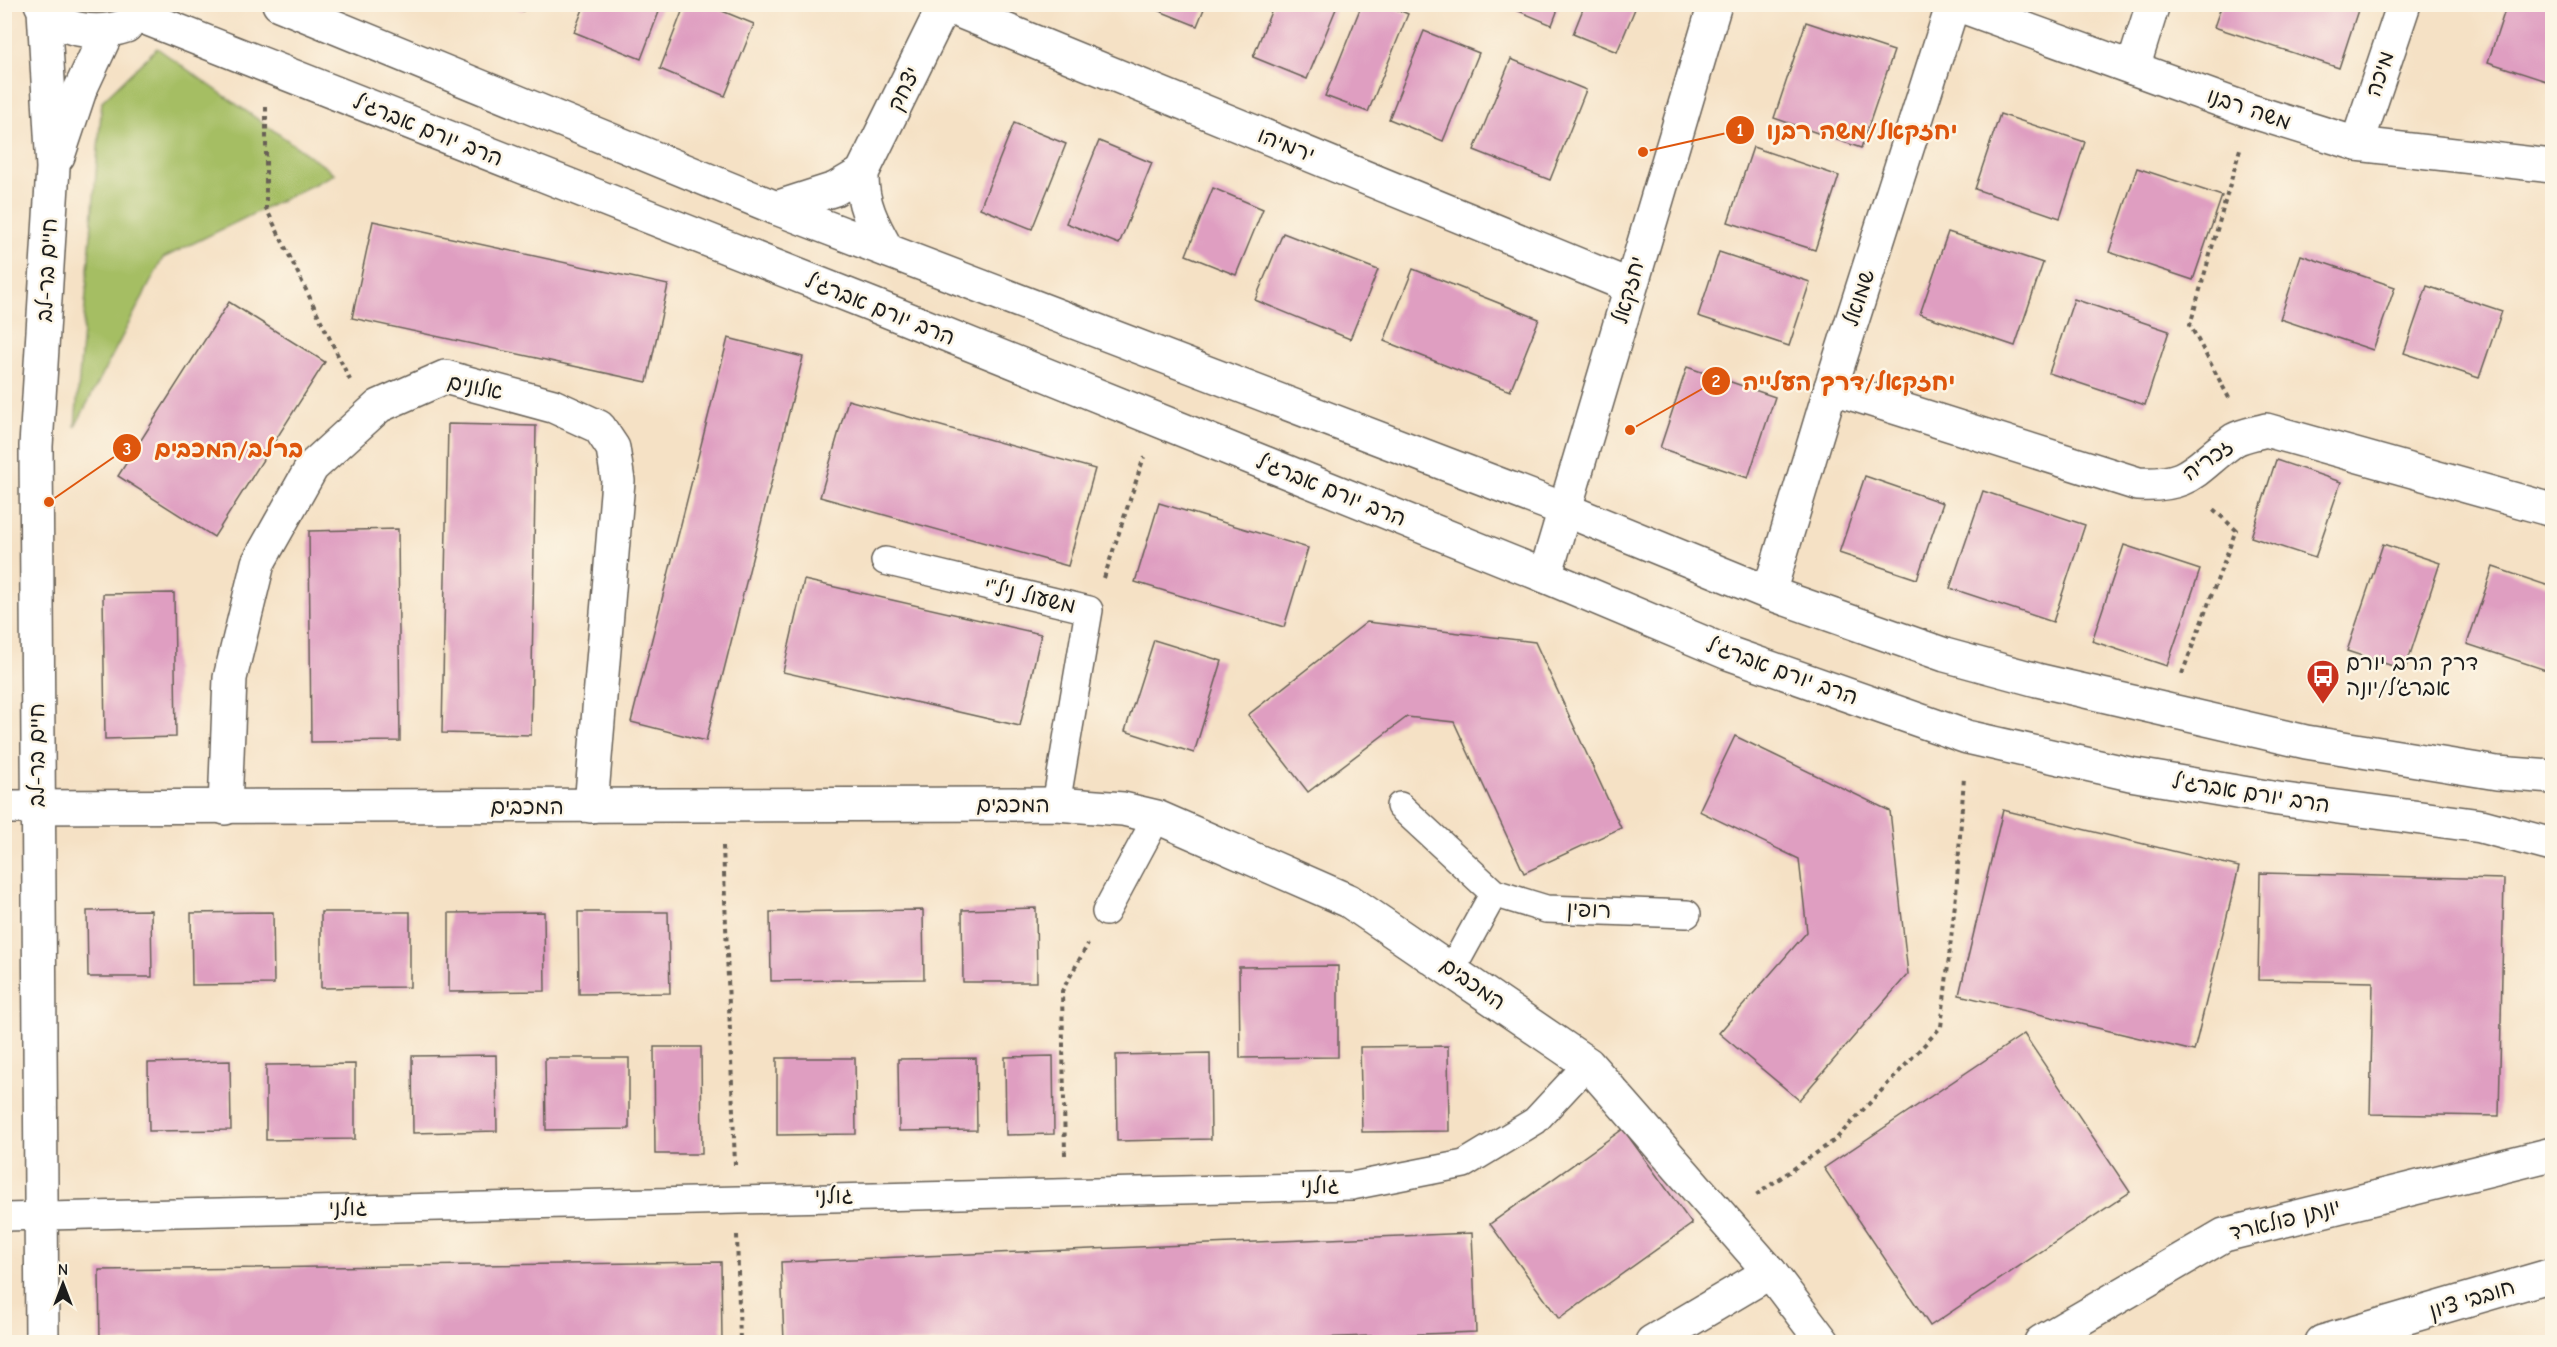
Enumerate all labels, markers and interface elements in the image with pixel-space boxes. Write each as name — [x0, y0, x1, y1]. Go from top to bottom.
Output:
street label: מיכה — [2360, 48, 2400, 100]
street label: יצחק — [882, 63, 926, 115]
street label: משה רבנו — [2203, 82, 2295, 136]
street label: הרב יורם אברג'ל — [349, 88, 507, 172]
callout: יחזקאל/משה רבנו — [1725, 109, 1970, 151]
text: יחזקאל/משה רבנו — [1767, 117, 1957, 145]
text: 1 — [1736, 120, 1744, 141]
street label: ירמיהו — [1254, 122, 1318, 168]
street label: חיים בר-לב — [31, 217, 63, 323]
street label: יחזקאל — [1607, 253, 1651, 327]
street label: שמואל — [1838, 266, 1880, 330]
street label: הרב יורם אברג'ל — [801, 267, 959, 351]
callout: יחזקאל/דרך העלייה — [1701, 360, 1967, 402]
text: יחזקאל/דרך העלייה — [1743, 368, 1955, 396]
street label: אלונים — [445, 369, 505, 405]
text: 2 — [1712, 371, 1721, 392]
callout: ברלב/המכבים — [112, 427, 315, 469]
street label: זכריה — [2178, 433, 2238, 487]
text: ברלב/המכבים — [155, 435, 303, 463]
text: 3 — [123, 439, 131, 460]
street label: הרב יורם אברג'ל — [1252, 448, 1410, 532]
street label: משעול ניל"י — [982, 573, 1078, 619]
street label: הרב יורם אברג'ל — [1703, 631, 1861, 711]
place label: דרך הרב יורם אברג׳ל/יונה — [2346, 650, 2478, 701]
bus stop icon: דרך הרב יורם אברג׳ל/יונה — [2305, 658, 2341, 705]
street label: חיים בר-לב — [24, 703, 50, 807]
street label: הרב יורם אברג'ל — [2170, 768, 2332, 818]
street label: המכבים — [976, 792, 1050, 818]
street label: המכבים — [490, 794, 564, 820]
street label: רופין — [1566, 896, 1612, 924]
street label: המכבים — [1435, 952, 1511, 1016]
street label: גולני — [1300, 1173, 1340, 1199]
street label: גולני — [814, 1183, 854, 1209]
street label: יונתן פולארד — [2227, 1194, 2343, 1246]
street label: גולני — [328, 1195, 368, 1221]
north arrow — [33, 1254, 93, 1314]
text: N — [58, 1261, 68, 1279]
street label: חובבי ציון — [2426, 1274, 2518, 1324]

